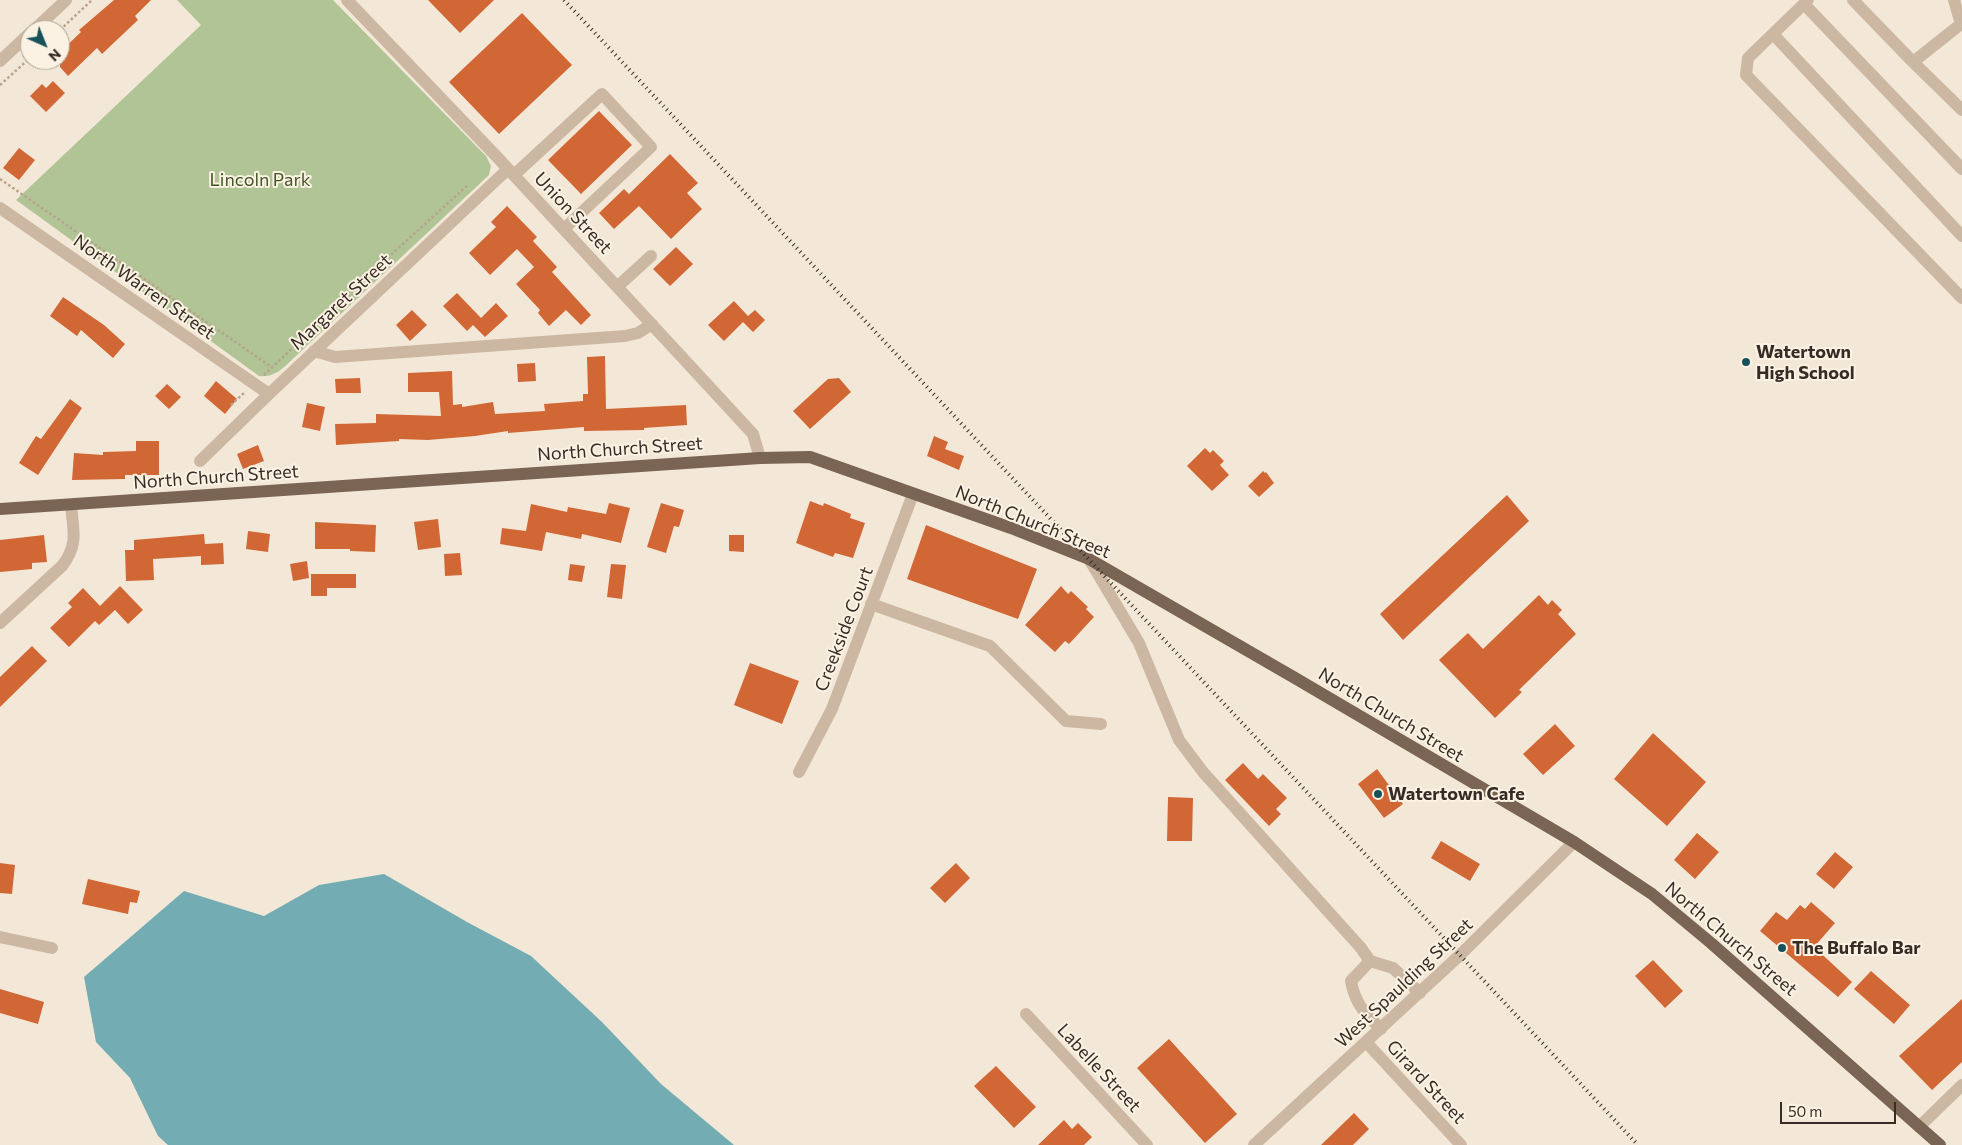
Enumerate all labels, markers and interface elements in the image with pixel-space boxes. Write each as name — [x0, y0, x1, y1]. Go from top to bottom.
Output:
north arrow — [20, 20, 70, 70]
text: N — [45, 46, 65, 65]
street label: Union Street — [530, 168, 616, 258]
park label: Lincoln Park — [210, 169, 310, 191]
street label: North Warren Street — [69, 230, 219, 344]
street label: Margaret Street — [286, 250, 396, 354]
place label: Watertown High School — [1756, 341, 1855, 384]
marker: Watertown High School — [1740, 356, 1752, 368]
street label: North Church Street — [537, 432, 703, 466]
street label: North Church Street — [133, 460, 299, 494]
street label: North Church Street — [952, 481, 1114, 563]
street label: Creekside Court — [810, 564, 878, 694]
street label: North Church Street — [1314, 663, 1468, 767]
place label: Watertown Cafe — [1388, 783, 1525, 805]
marker: Watertown Cafe — [1372, 788, 1384, 800]
street label: North Church Street — [1661, 877, 1801, 1001]
street label: West Spaulding Street — [1331, 914, 1477, 1052]
place label: The Buffalo Bar — [1792, 937, 1921, 959]
marker: The Buffalo Bar — [1776, 942, 1788, 954]
street label: Labelle Street — [1053, 1019, 1145, 1117]
street label: Girard Street — [1382, 1036, 1470, 1128]
scale bar — [1782, 1092, 1898, 1124]
text: 50 m — [1788, 1102, 1822, 1120]

